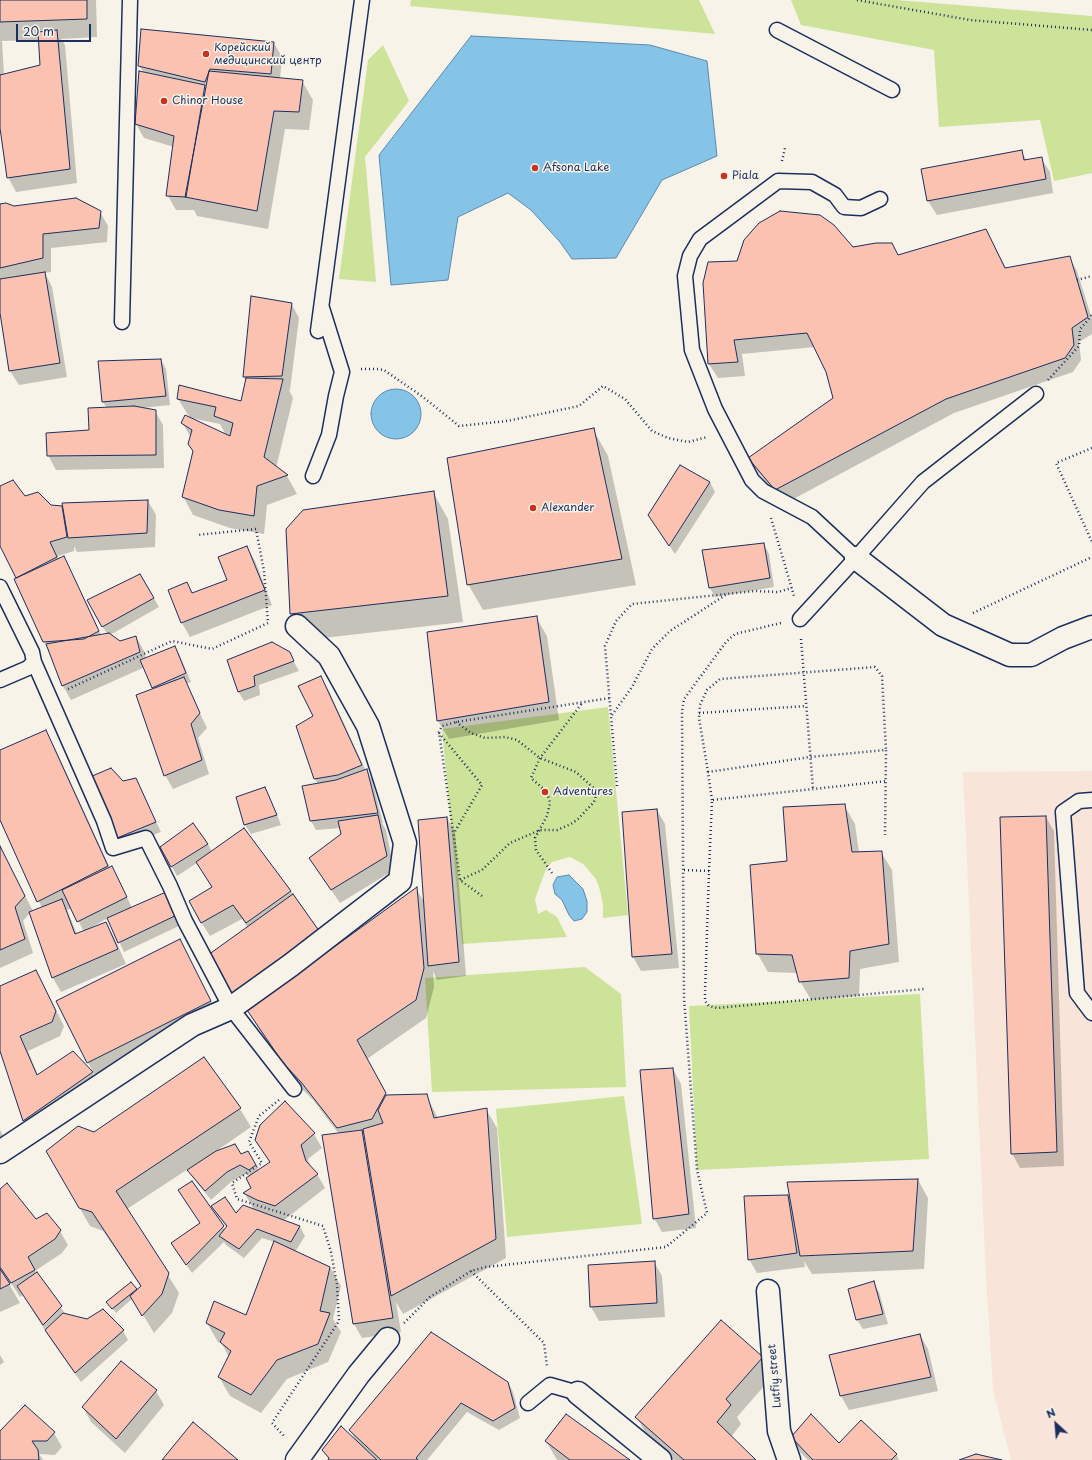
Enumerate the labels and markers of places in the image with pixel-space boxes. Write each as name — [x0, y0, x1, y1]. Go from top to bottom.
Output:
place label: Корейский медицинский центр — [214, 41, 322, 67]
marker: Корейский медицинский центр — [201, 49, 211, 59]
place label: Chinor House — [172, 94, 243, 108]
marker: Chinor House — [159, 96, 169, 106]
place label: Afsona Lake — [543, 161, 609, 175]
marker: Afsona Lake — [530, 163, 540, 173]
place label: Piala — [732, 169, 759, 183]
marker: Piala — [719, 171, 729, 181]
place label: Alexander — [541, 501, 594, 515]
marker: Alexander — [528, 503, 538, 513]
place label: Adventures — [553, 785, 613, 799]
marker: Adventures — [540, 787, 550, 797]

